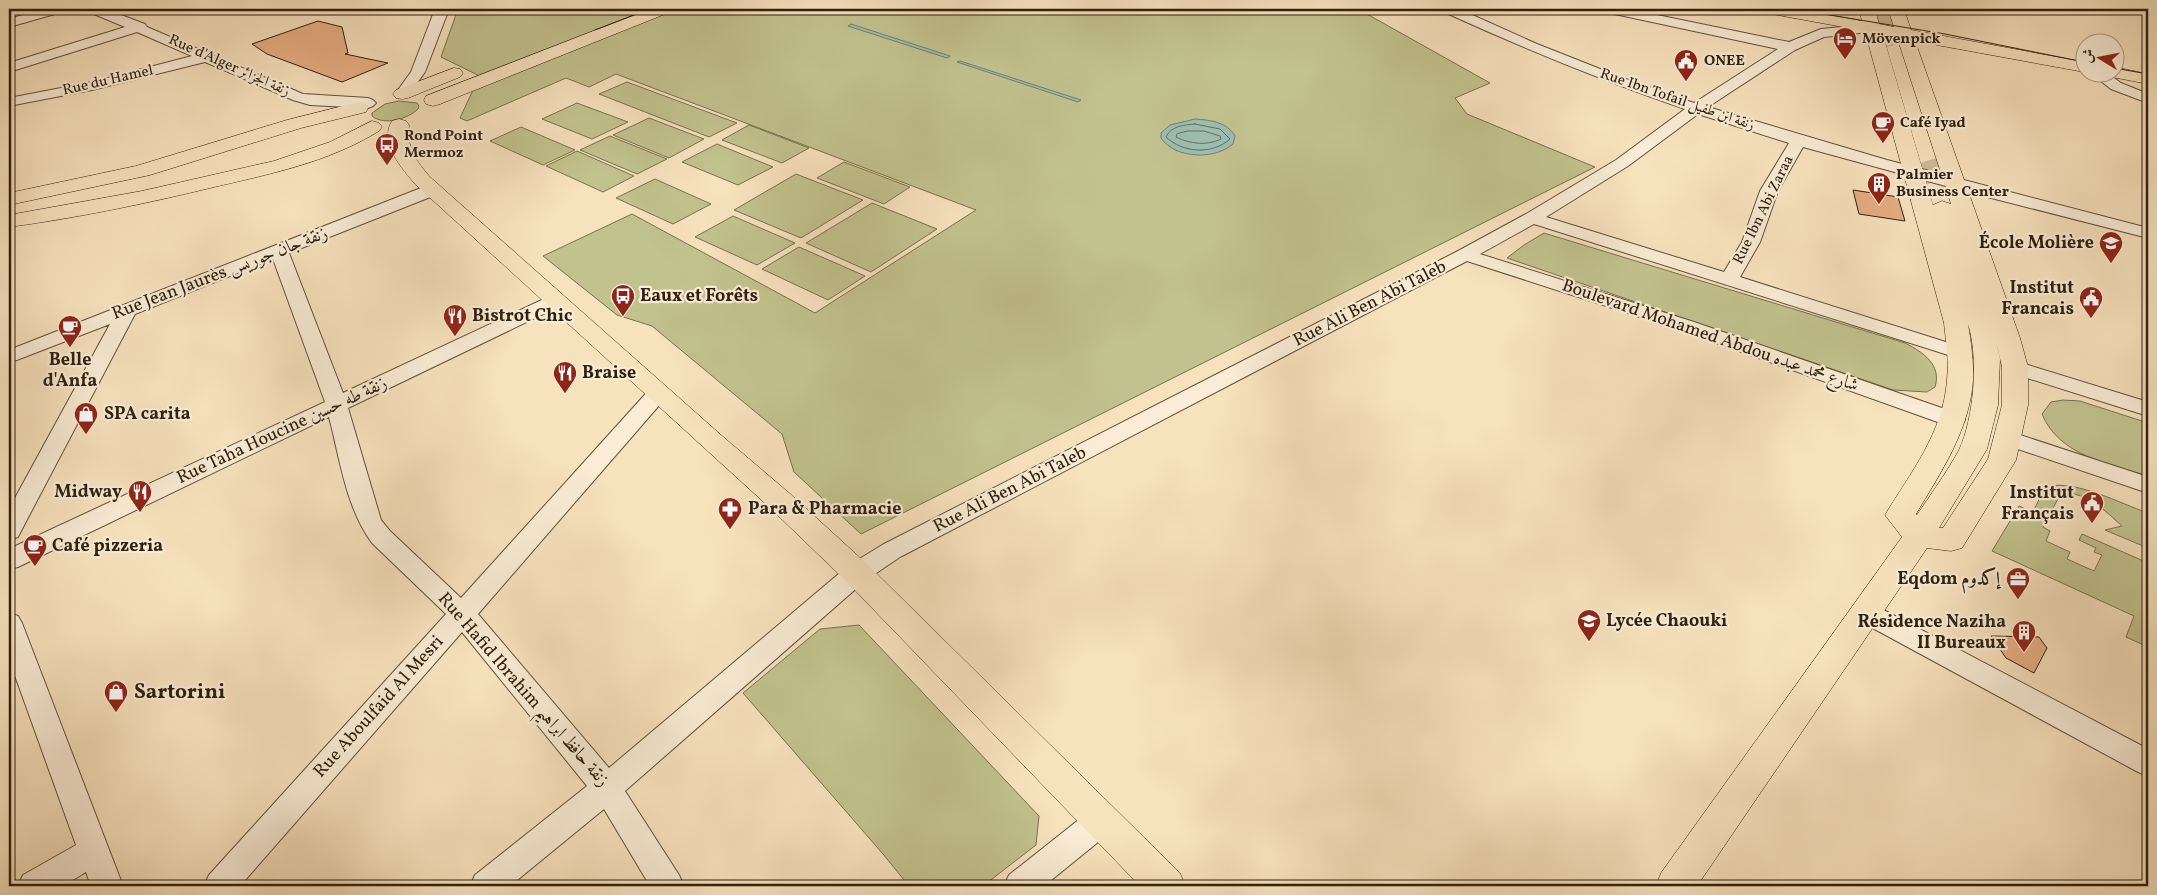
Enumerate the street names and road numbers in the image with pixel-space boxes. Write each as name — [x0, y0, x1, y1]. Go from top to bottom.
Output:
street label: Rue d'Alger زنقة الجزائر — [165, 30, 293, 102]
street label: Rue du Hamel — [61, 60, 155, 102]
street label: Rue Ibn Tofail زنقة ابن طفيل — [1597, 64, 1757, 136]
street label: Rue Ibn Abi Zaraa — [1729, 152, 1799, 268]
street label: Rue Jean Jaurès زنقة جان جوريس — [108, 221, 332, 327]
street label: Rue Ali Ben Abi Taleb — [1289, 254, 1451, 353]
street label: Boulevard Mohamed Abdou شارع محمد عبده — [1558, 273, 1862, 400]
street label: Rue Taha Houcine زنقة طه حسين — [173, 371, 391, 491]
street label: Rue Ali Ben Abi Taleb — [929, 440, 1091, 539]
street label: Rue Hafid Ibrahim زنقة حافظ ابراهيم — [428, 587, 615, 795]
street label: Rue Aboulfaid Al Mesri — [308, 630, 450, 784]

